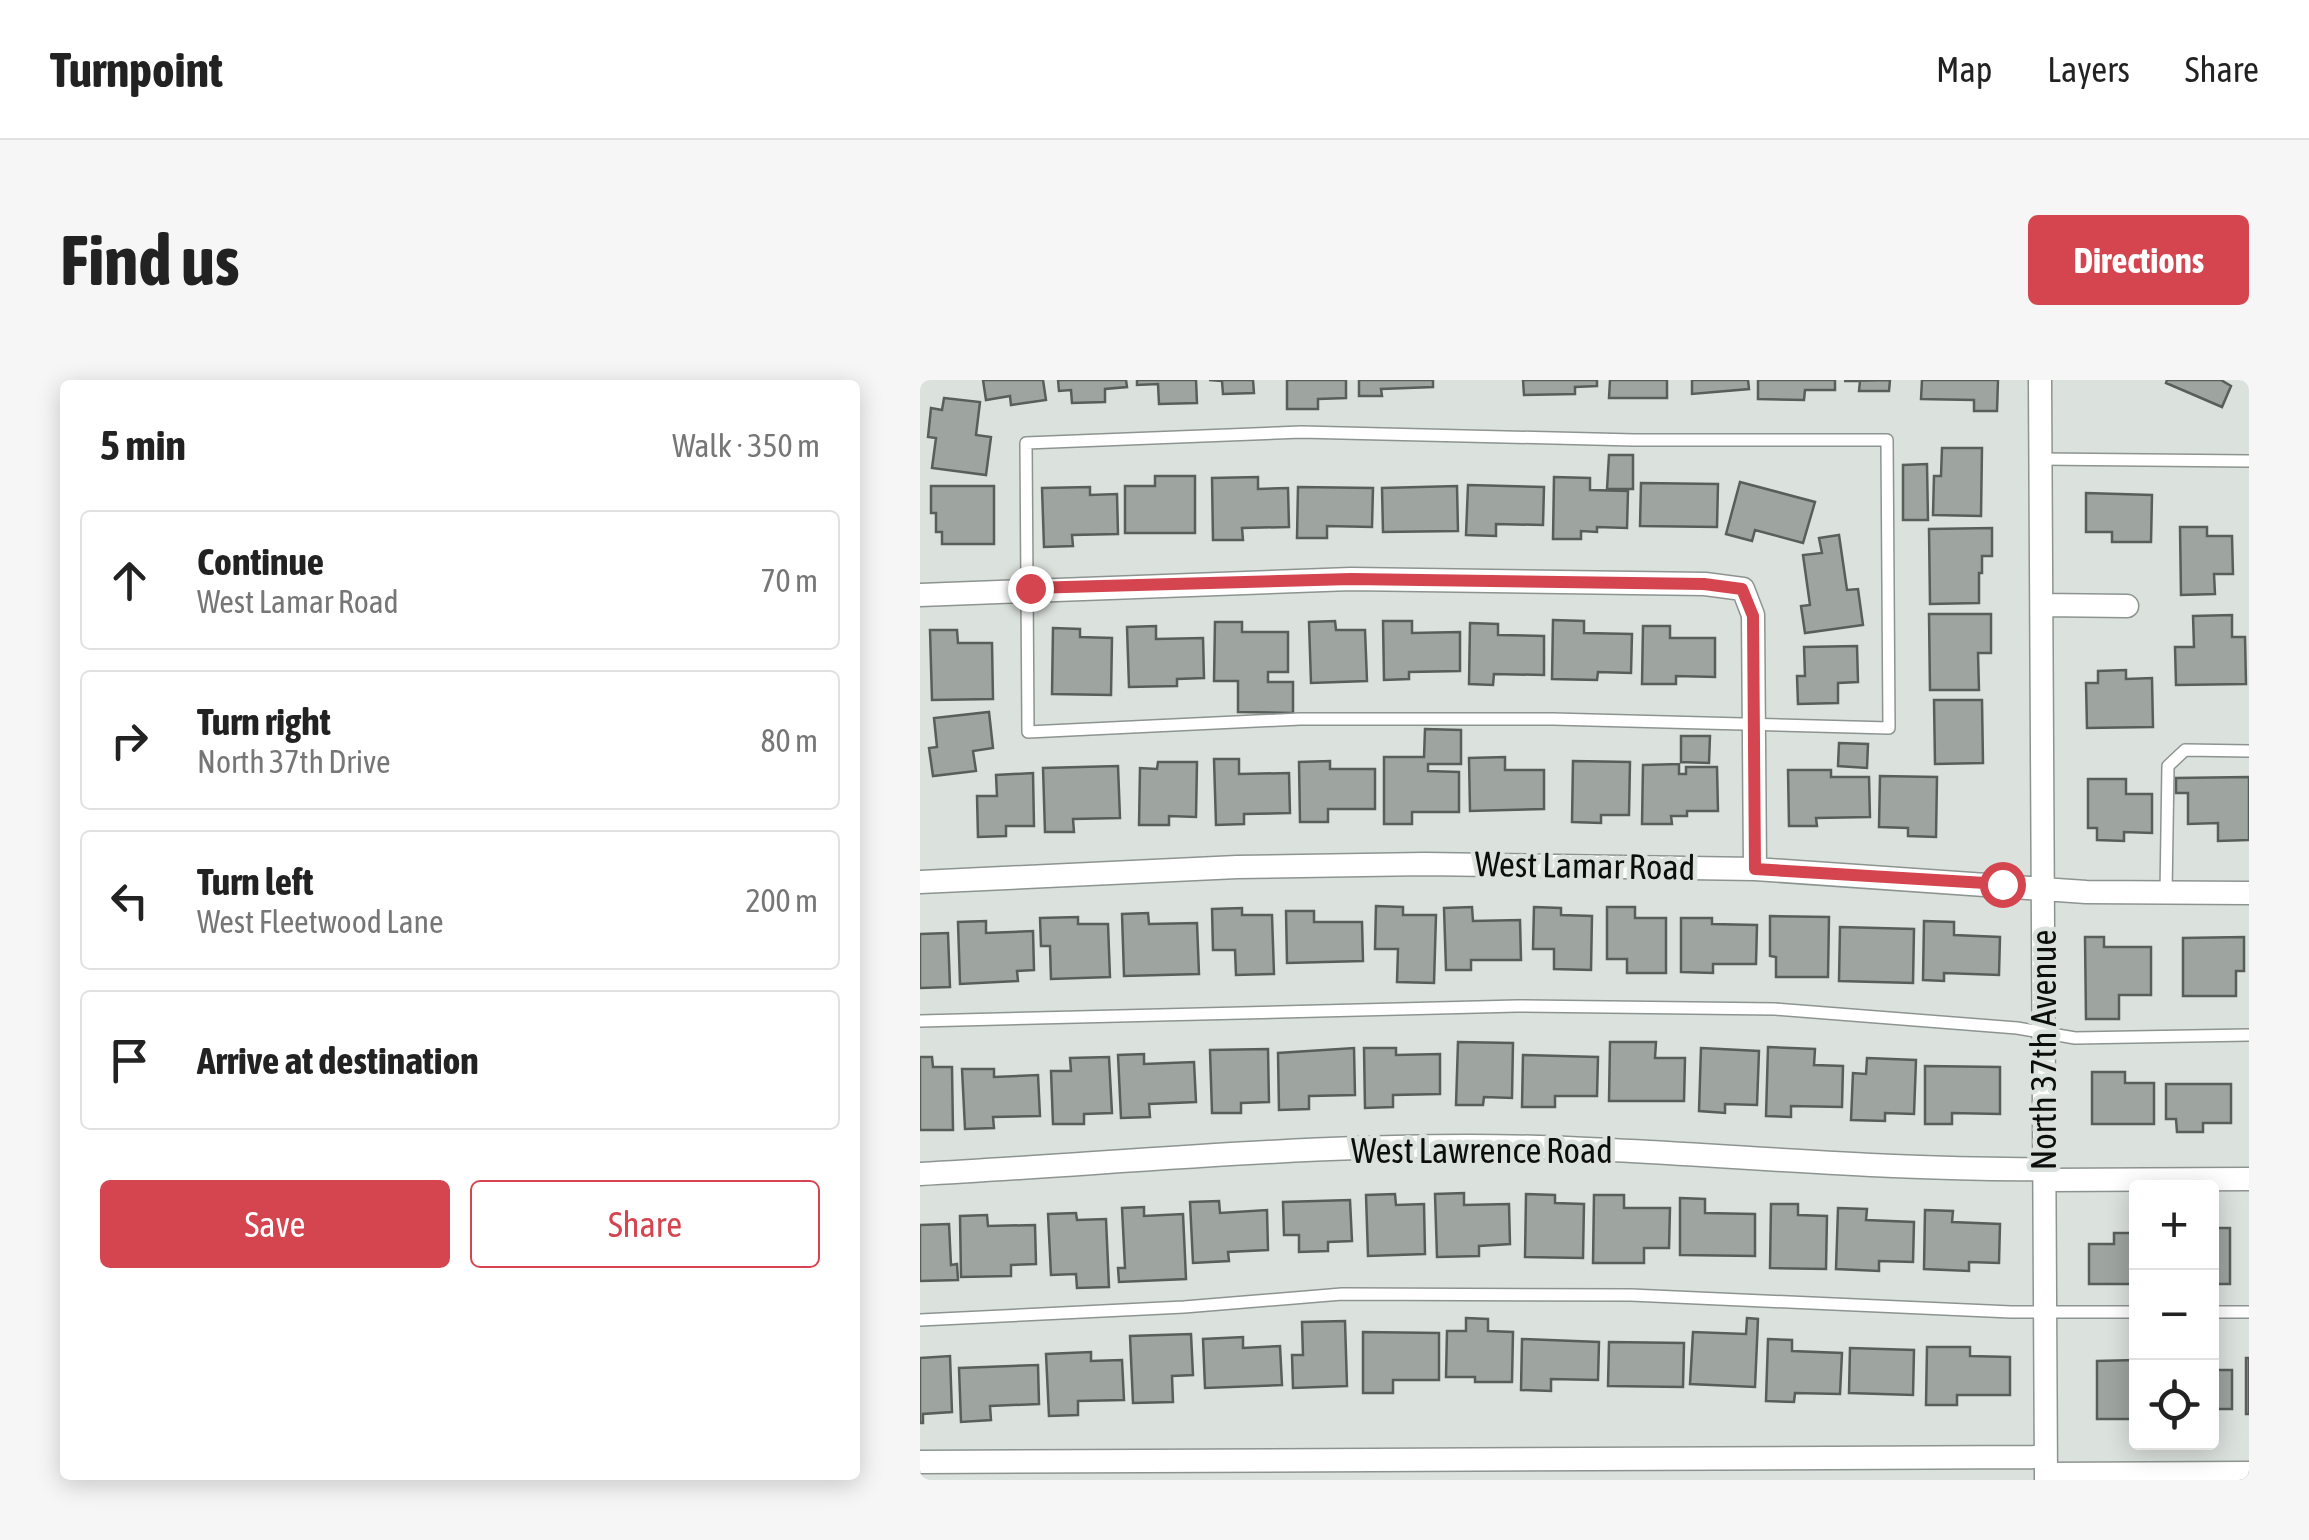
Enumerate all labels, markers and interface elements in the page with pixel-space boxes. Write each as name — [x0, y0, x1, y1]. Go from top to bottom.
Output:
text: Turnpoint — [50, 42, 223, 97]
text: Map — [1936, 49, 1992, 89]
text: Layers — [2047, 49, 2130, 89]
text: Share — [2185, 49, 2259, 89]
button: Directions — [2028, 215, 2249, 305]
text: Find us — [60, 220, 240, 300]
text: 5 min — [100, 421, 186, 469]
text: Walk · 350 m — [672, 427, 820, 464]
text: Continue — [197, 540, 324, 583]
icon: ahead — [102, 553, 157, 608]
text: 70 m — [760, 562, 818, 599]
route end — [1008, 566, 1054, 612]
text: West Lamar Road — [197, 583, 399, 620]
text: Turn right — [197, 700, 331, 743]
icon: right — [102, 713, 157, 768]
text: 80 m — [760, 722, 818, 759]
text: North 37th Drive — [197, 743, 390, 780]
street label: West Lamar Road — [1474, 843, 1696, 887]
text: Turn left — [197, 860, 313, 903]
route start — [1980, 862, 2026, 908]
icon: left — [102, 873, 157, 928]
text: 200 m — [745, 882, 818, 919]
text: West Fleetwood Lane — [197, 903, 444, 940]
street label: North 37th Avenue — [2023, 930, 2063, 1170]
icon: arrive — [102, 1033, 157, 1088]
text: Arrive at destination — [197, 1039, 479, 1082]
street label: West Lawrence Road — [1351, 1130, 1613, 1170]
button: Save — [100, 1180, 450, 1268]
button: Share — [470, 1180, 820, 1268]
map controls — [2129, 1180, 2219, 1450]
button: + — [2129, 1180, 2219, 1270]
button: − — [2129, 1270, 2219, 1360]
button: locate — [2129, 1360, 2219, 1450]

